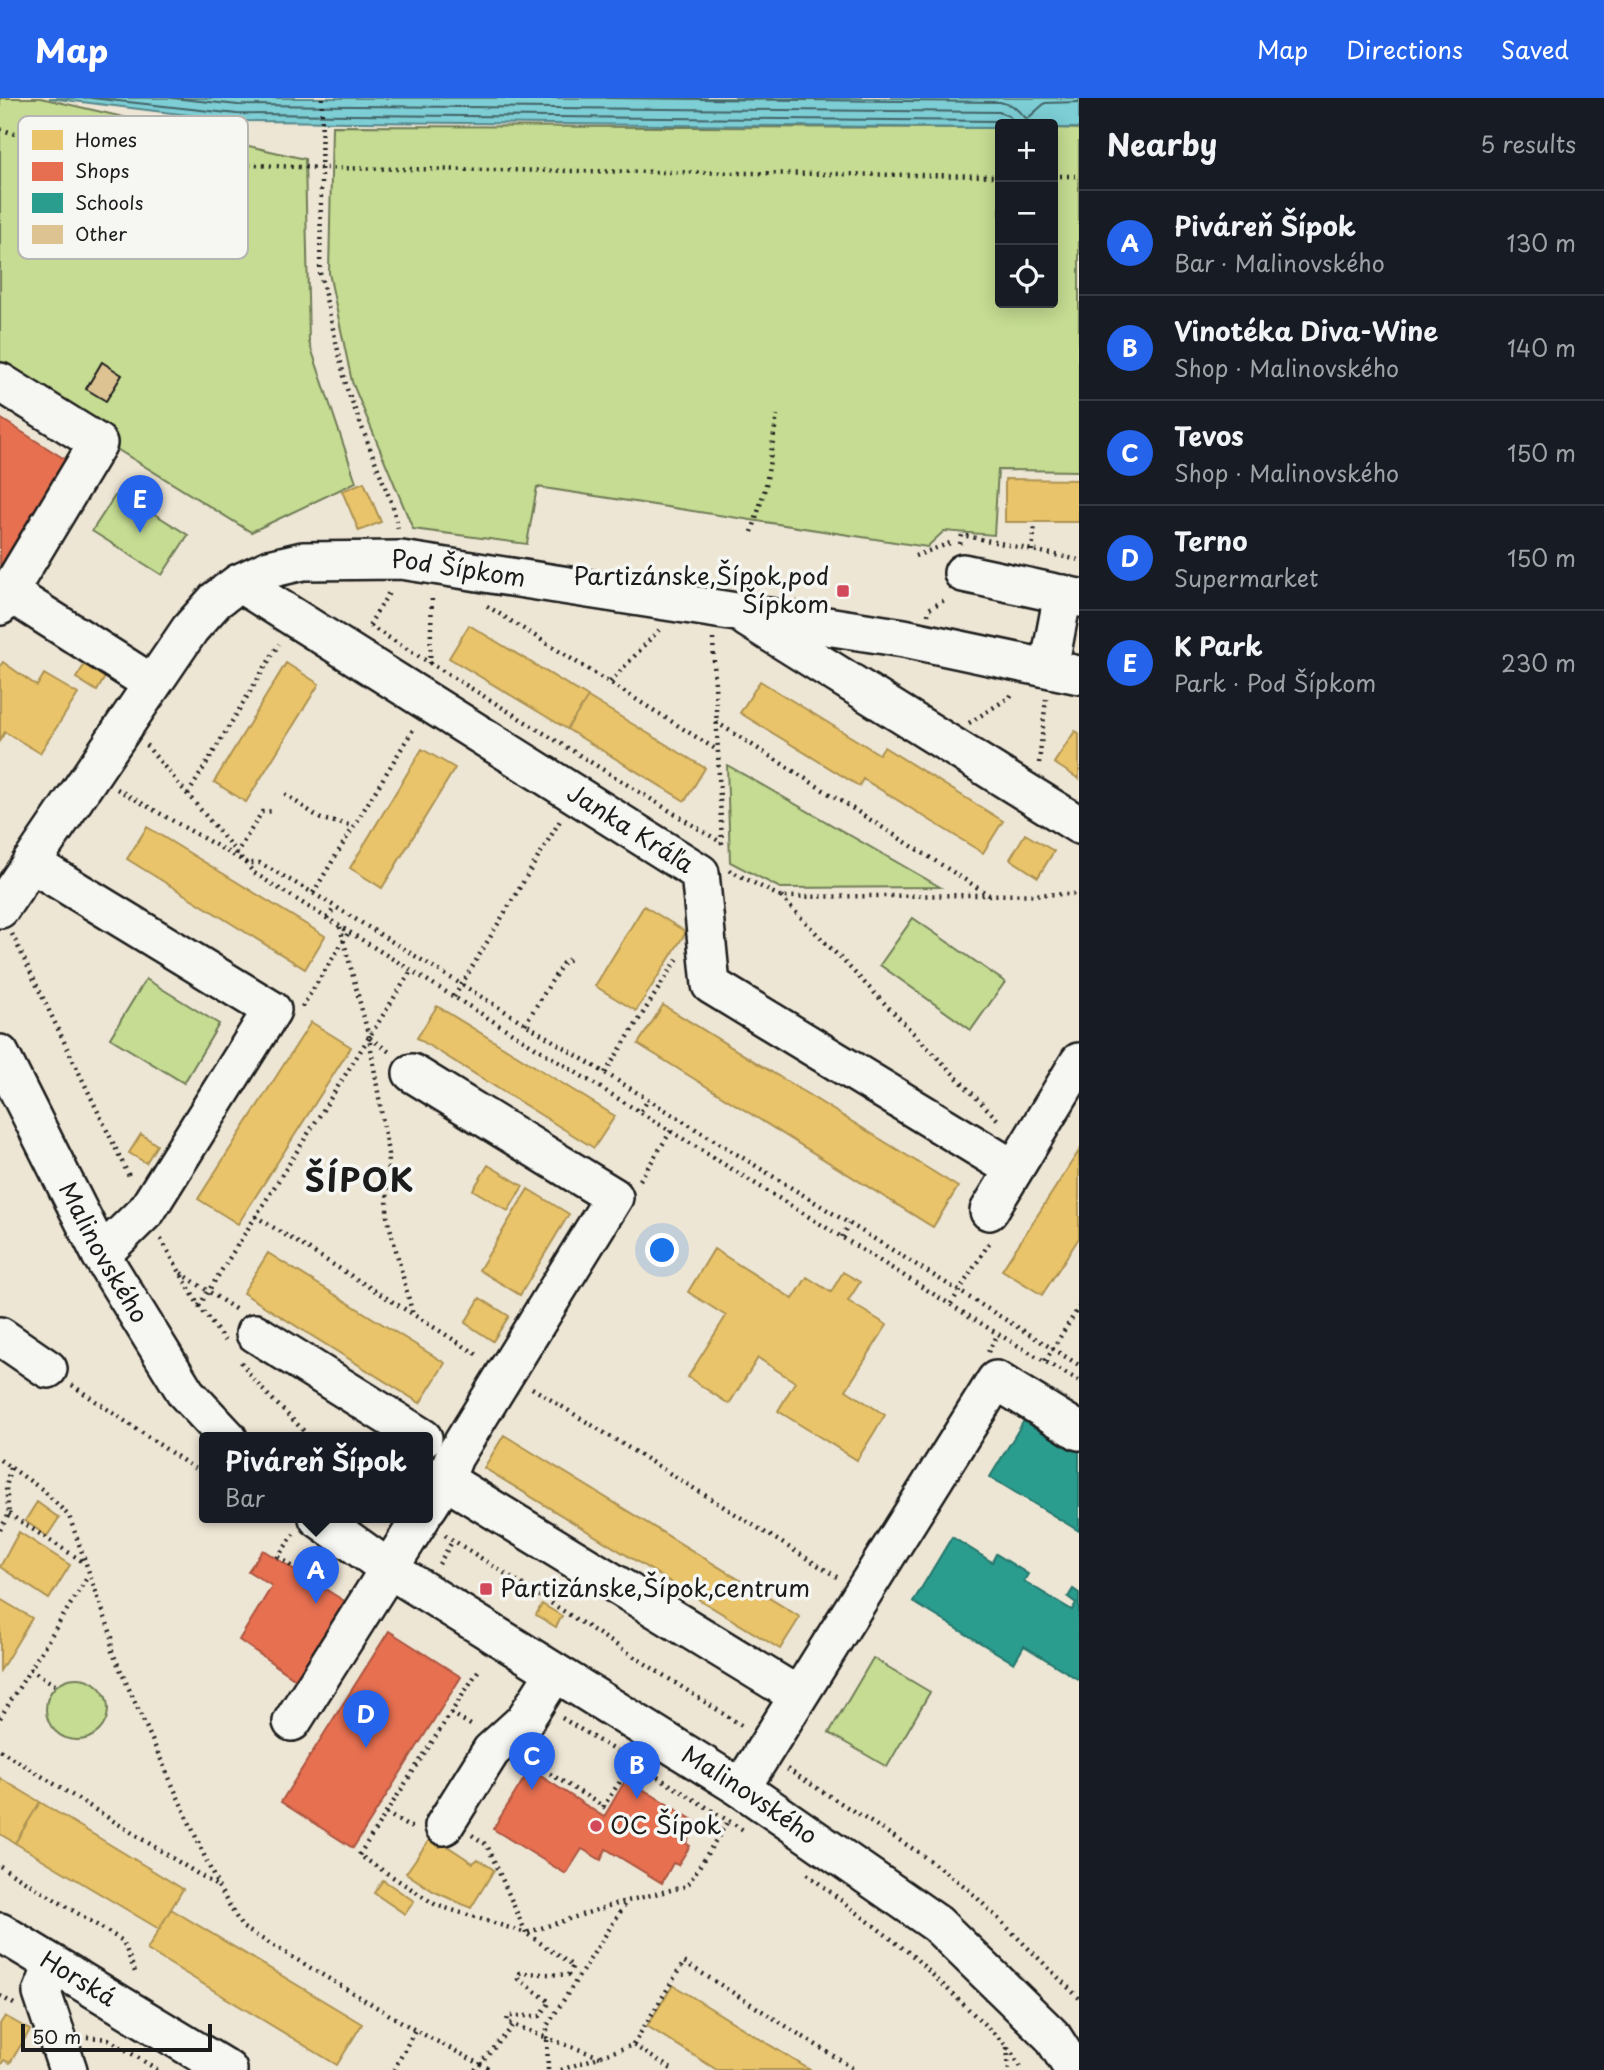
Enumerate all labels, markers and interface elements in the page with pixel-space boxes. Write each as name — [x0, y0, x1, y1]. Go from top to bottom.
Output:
text: Map — [35, 24, 108, 74]
text: Map — [1257, 31, 1308, 67]
text: Directions — [1346, 31, 1463, 67]
text: Saved — [1501, 31, 1569, 67]
legend — [18, 116, 248, 259]
map controls — [995, 119, 1058, 308]
button: + — [995, 119, 1058, 182]
text: Nearby — [1107, 121, 1217, 166]
text: Homes — [75, 125, 137, 153]
text: 5 results — [1480, 126, 1576, 161]
text: Shops — [75, 156, 129, 184]
button: − — [995, 182, 1058, 245]
text: Schools — [75, 188, 143, 216]
text: Piváreň Šípok — [1174, 206, 1356, 245]
text: Other — [75, 219, 127, 247]
text: A — [1121, 225, 1139, 260]
text: 130 m — [1506, 225, 1576, 260]
button: locate — [995, 245, 1058, 308]
text: Bar · Malinovského — [1174, 245, 1385, 280]
text: Vinotéka Diva-Wine — [1174, 311, 1438, 350]
text: B — [1122, 330, 1138, 365]
text: 140 m — [1507, 330, 1576, 365]
text: Shop · Malinovského — [1174, 350, 1399, 385]
text: Tevos — [1174, 416, 1244, 455]
text: C — [1121, 435, 1139, 470]
text: 150 m — [1507, 435, 1576, 470]
text: Shop · Malinovského — [1174, 455, 1399, 490]
pin: E — [117, 475, 163, 533]
text: Terno — [1174, 521, 1247, 560]
street label: Pod Šípkom — [391, 540, 529, 595]
text: D — [1121, 540, 1139, 575]
text: 150 m — [1507, 540, 1576, 575]
place label: Partizánske,Šípok,pod Šípkom — [573, 557, 829, 621]
text: Supermarket — [1174, 560, 1318, 595]
marker: Partizánske,Šípok,pod Šípkom — [835, 583, 851, 599]
text: K Park — [1174, 626, 1263, 665]
text: E — [1123, 645, 1137, 680]
text: 230 m — [1501, 645, 1576, 680]
text: Park · Pod Šípkom — [1174, 665, 1376, 700]
street label: Janka Kráľa — [561, 774, 701, 881]
district label: ŠÍPOK — [305, 1155, 415, 1203]
street label: Malinovského — [51, 1175, 159, 1329]
your location — [645, 1233, 679, 1267]
popup — [199, 1432, 433, 1523]
text: Piváreň Šípok — [225, 1441, 407, 1480]
text: Bar — [225, 1480, 265, 1515]
pin: A — [293, 1546, 339, 1604]
place label: Partizánske,Šípok,centrum — [500, 1569, 810, 1605]
marker: Partizánske,Šípok,centrum — [478, 1581, 494, 1597]
pin: D — [343, 1690, 389, 1748]
pin: C — [509, 1732, 555, 1790]
street label: Malinovského — [675, 1736, 826, 1852]
pin: B — [614, 1741, 660, 1799]
place label: OC Šípok — [610, 1806, 722, 1842]
marker: OC Šípok — [588, 1818, 604, 1834]
street label: Horská — [34, 1941, 124, 2014]
scale bar — [21, 2021, 212, 2053]
text: 50 m — [32, 2022, 81, 2050]

